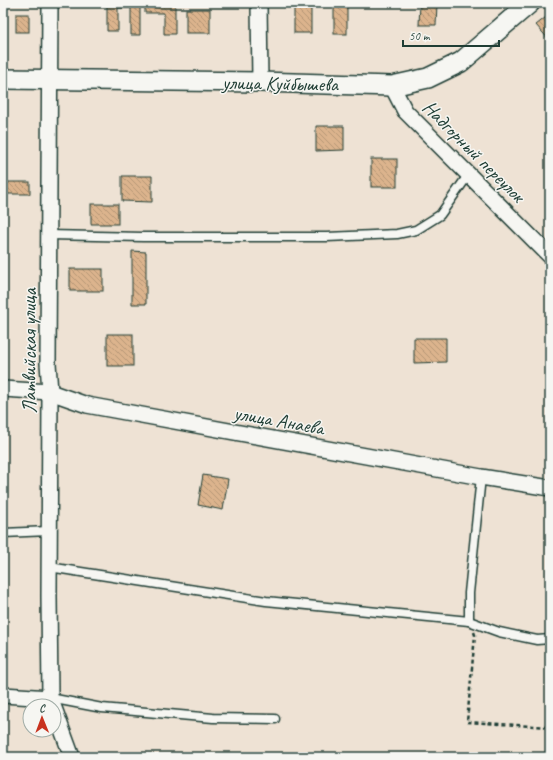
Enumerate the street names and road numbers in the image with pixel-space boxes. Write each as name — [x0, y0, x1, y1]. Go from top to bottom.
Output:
street label: улица Куйбышева — [221, 70, 340, 97]
street label: Надгорный переулок — [417, 95, 531, 209]
street label: Латвийская улица — [17, 286, 42, 414]
street label: улица Анаева — [231, 400, 328, 441]

